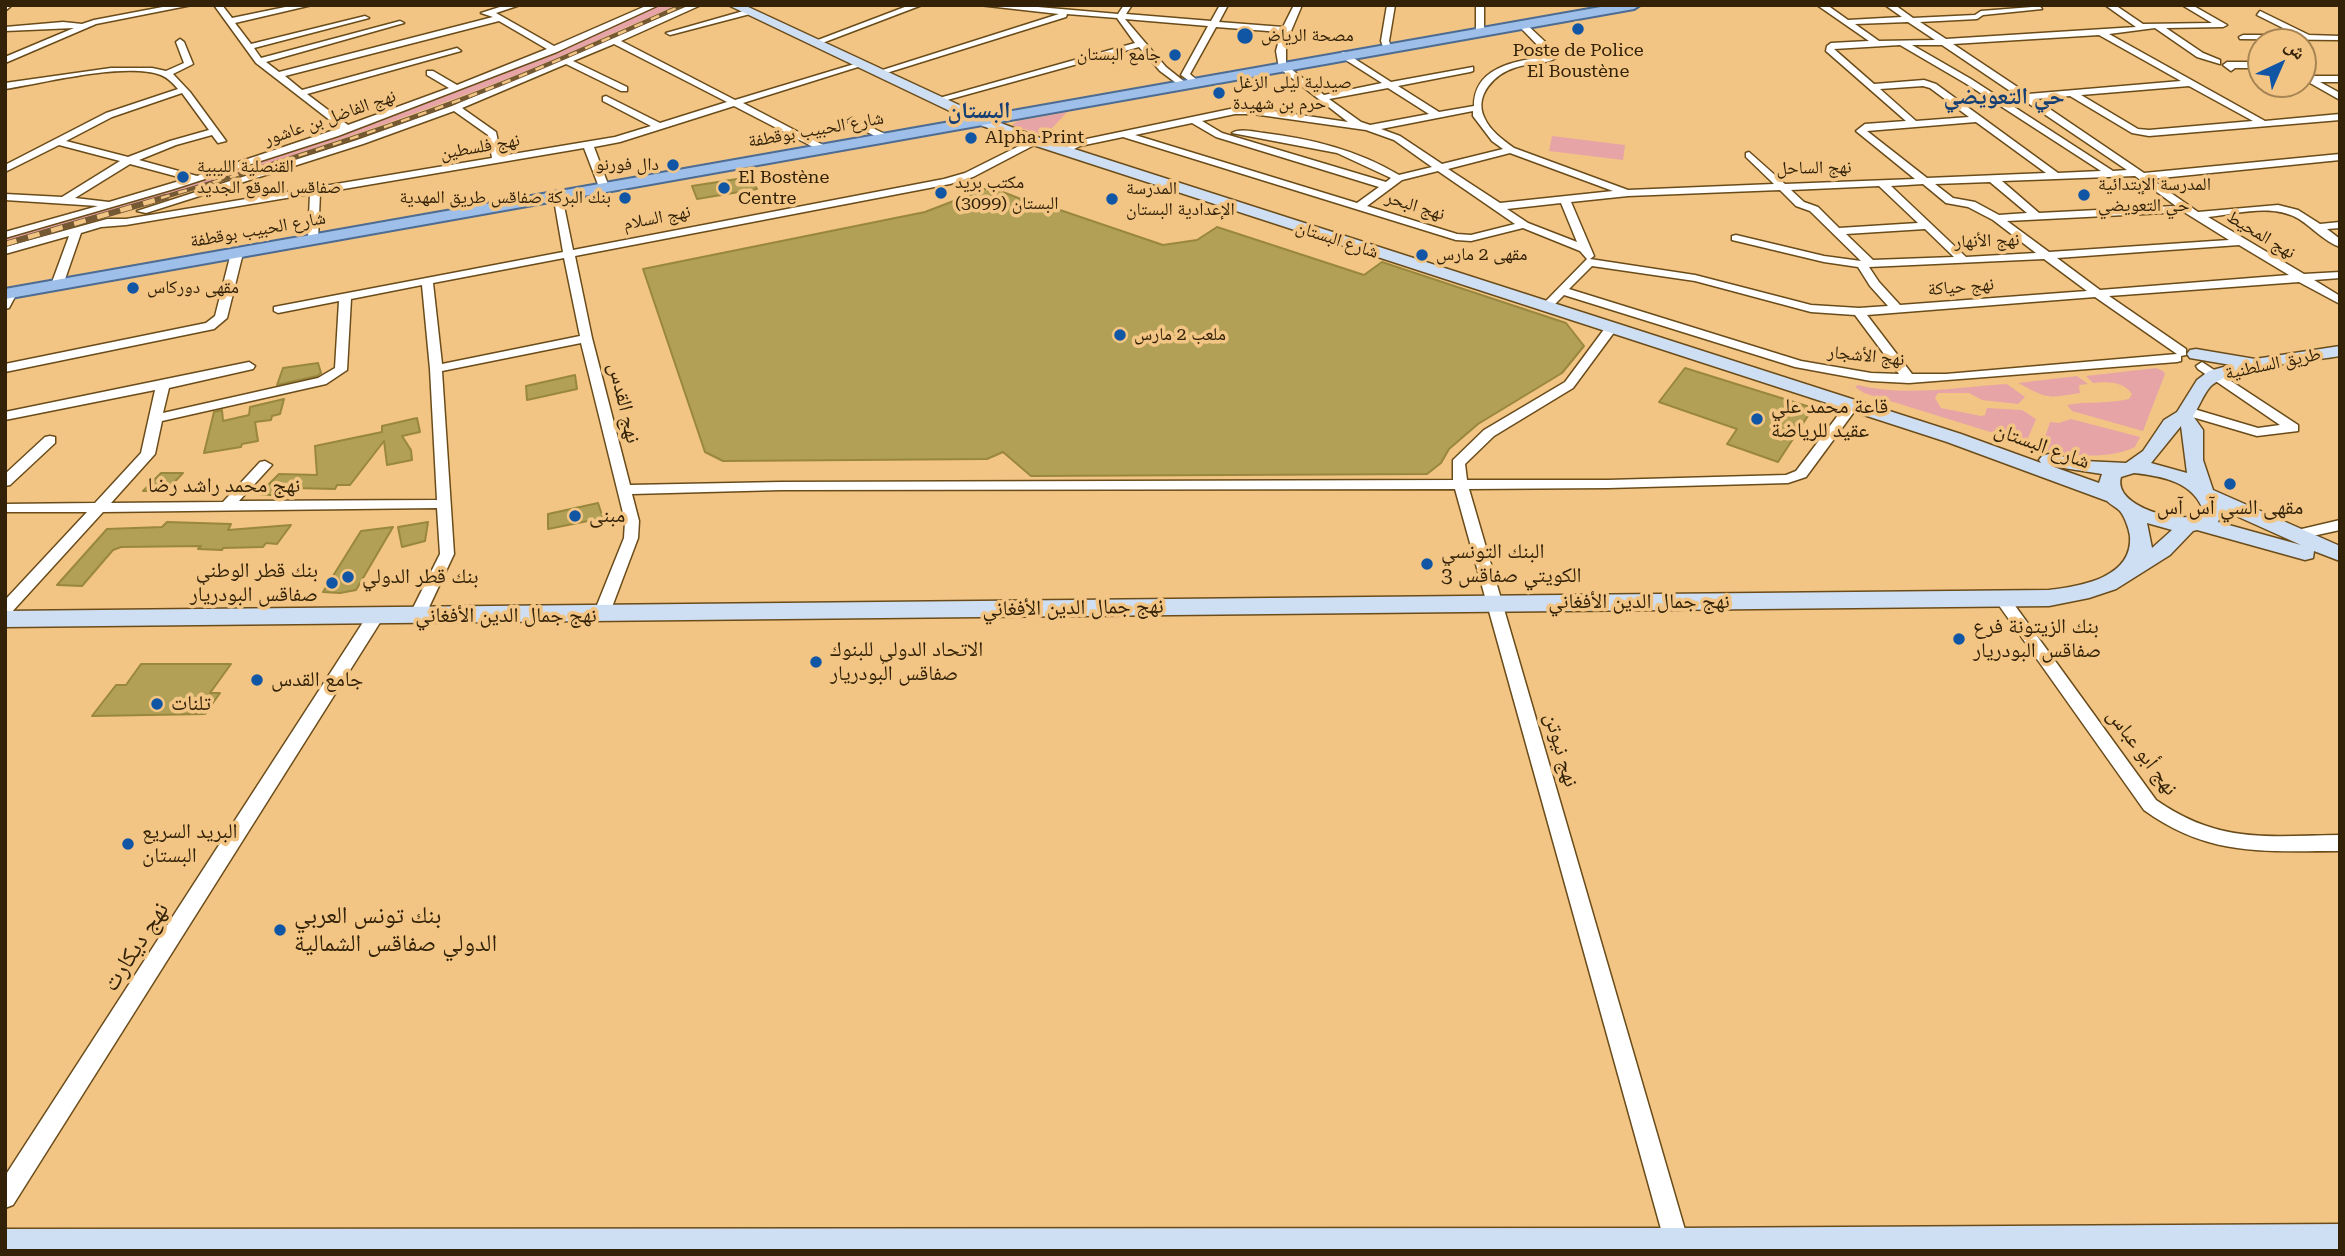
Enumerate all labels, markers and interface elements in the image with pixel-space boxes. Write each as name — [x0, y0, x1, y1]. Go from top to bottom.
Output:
marker: Poste de Police El Boustène — [1570, 21, 1586, 37]
place label: مصحة الرياض — [1261, 25, 1354, 47]
marker: مصحة الرياض — [1235, 26, 1255, 46]
north arrow — [2247, 28, 2317, 98]
text: ش — [2280, 34, 2311, 64]
place label: Poste de Police El Boustène — [1512, 40, 1644, 82]
place label: جامع البستان — [1077, 44, 1161, 66]
marker: جامع البستان — [1167, 47, 1183, 63]
place label: صيدلية ليلى الزغل حرم بن شهيدة — [1233, 72, 1352, 114]
district label: حي التعويضي — [1943, 83, 2065, 111]
street label: نهج الفاضل بن عاشور — [261, 85, 399, 151]
marker: صيدلية ليلى الزغل حرم بن شهيدة — [1211, 85, 1227, 101]
district label: البستان — [947, 97, 1011, 125]
street label: شارع الحبيب بوقطفة — [747, 107, 885, 153]
place label: Alpha Print — [985, 127, 1084, 149]
street label: نهج فلسطين — [438, 129, 522, 165]
marker: Alpha Print — [963, 130, 979, 146]
place label: دال فورنو — [596, 154, 659, 176]
place label: القنصلية الليبية صفاقس الموقع الجديد — [197, 156, 341, 198]
marker: دال فورنو — [665, 157, 681, 173]
street label: نهج الساحل — [1776, 157, 1852, 179]
place label: El Bostène Centre — [738, 167, 829, 210]
marker: القنصلية الليبية صفاقس الموقع الجديد — [175, 169, 191, 185]
place label: مكتب بريد البستان (3099) — [955, 172, 1059, 214]
place label: المدرسة الإبتدائية حي التعويضي — [2098, 174, 2211, 216]
place label: المدرسة الإعدادية البستان — [1126, 178, 1235, 220]
marker: El Bostène Centre — [716, 180, 732, 196]
marker: مكتب بريد البستان (3099) — [933, 185, 949, 201]
place label: بنك البركة صفاقس طريق المهدية — [399, 187, 611, 209]
street label: نهج البحر — [1383, 187, 1447, 225]
marker: المدرسة الإبتدائية حي التعويضي — [2076, 187, 2092, 203]
marker: بنك البركة صفاقس طريق المهدية — [617, 190, 633, 206]
marker: المدرسة الإعدادية البستان — [1104, 191, 1120, 207]
street label: نهج السلام — [621, 201, 693, 235]
street label: نهج المحيط — [2223, 206, 2299, 264]
street label: شارع الحبيب بوقطفة — [189, 207, 327, 253]
street label: شارع البستان — [1293, 216, 1381, 264]
street label: نهج الأنهار — [1954, 229, 2020, 253]
place label: مقهى 2 مارس — [1436, 244, 1528, 266]
marker: مقهى 2 مارس — [1414, 247, 1430, 263]
street label: نهج حياكة — [1927, 273, 1995, 301]
place label: مقهى دوركاس — [147, 277, 239, 299]
marker: مقهى دوركاس — [125, 280, 141, 296]
place label: ملعب 2 مارس — [1134, 324, 1226, 346]
marker: ملعب 2 مارس — [1112, 327, 1128, 343]
street label: نهج الأشجار — [1826, 341, 1906, 371]
street label: طريق السلطنية — [2223, 343, 2323, 385]
street label: نهج القدس — [603, 360, 645, 446]
place label: قاعة محمد علي عقيد للرياضة — [1771, 394, 1888, 444]
marker: قاعة محمد علي عقيد للرياضة — [1749, 411, 1765, 427]
street label: شارع البستان — [1991, 417, 2093, 475]
street label: نهج محمد راشد رضا — [148, 473, 300, 499]
marker: مقهى السي آس آس — [2222, 476, 2238, 492]
place label: مقهى السي آس آس — [2157, 495, 2303, 521]
place label: مبنى — [589, 503, 625, 529]
marker: مبنى — [567, 508, 583, 524]
place label: البنك التونسي الكويتي صفاقس 3 — [1441, 539, 1582, 589]
marker: البنك التونسي الكويتي صفاقس 3 — [1419, 556, 1435, 572]
place label: بنك قطر الوطني صفاقس البودريار — [190, 558, 318, 608]
place label: بنك قطر الدولي — [362, 564, 479, 590]
marker: بنك قطر الدولي — [340, 569, 356, 585]
marker: بنك قطر الوطني صفاقس البودريار — [324, 575, 340, 591]
street label: نهج جمال الدين الأفغاني — [1548, 589, 1730, 615]
street label: نهج جمال الدين الأفغاني — [982, 594, 1164, 622]
street label: نهج جمال الدين الأفغاني — [415, 603, 597, 629]
place label: بنك الزيتونة فرع صفاقس البودريار — [1973, 614, 2101, 664]
marker: بنك الزيتونة فرع صفاقس البودريار — [1951, 631, 1967, 647]
place label: الاتحاد الدولي للبنوك صفاقس البودريار — [830, 637, 983, 687]
marker: الاتحاد الدولي للبنوك صفاقس البودريار — [808, 654, 824, 670]
place label: جامع القدس — [271, 667, 363, 693]
marker: جامع القدس — [249, 672, 265, 688]
place label: تلنات — [171, 691, 211, 717]
marker: تلنات — [149, 696, 165, 712]
street label: نهج أبو عباس — [2101, 704, 2183, 800]
street label: نهج نيوتن — [1538, 710, 1584, 790]
place label: البريد السريع البستان — [142, 819, 238, 869]
marker: البريد السريع البستان — [120, 836, 136, 852]
street label: نهج ديكارت — [96, 897, 176, 997]
place label: بنك تونس العربي الدولي صفاقس الشمالية — [294, 902, 497, 958]
marker: بنك تونس العربي الدولي صفاقس الشمالية — [272, 922, 288, 938]

